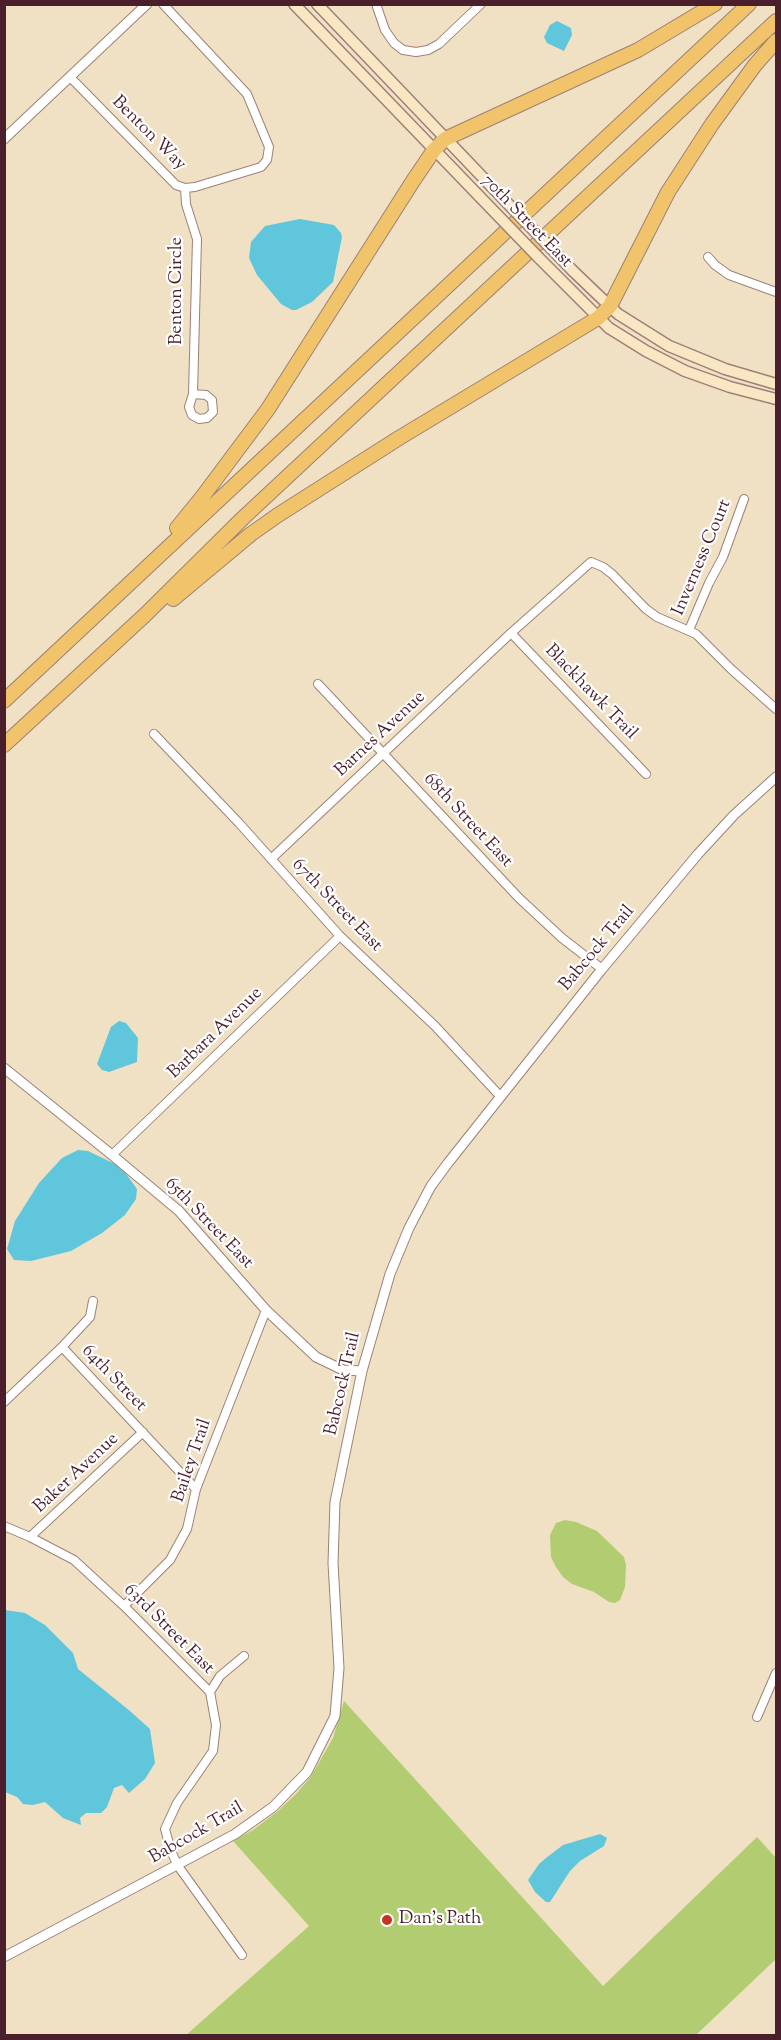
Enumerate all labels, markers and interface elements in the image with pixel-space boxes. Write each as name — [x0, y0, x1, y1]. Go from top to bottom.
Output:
street label: Benton Way — [106, 92, 190, 176]
street label: 70th Street East — [476, 171, 576, 273]
street label: Benton Circle — [167, 237, 189, 345]
street label: Inverness Court — [669, 497, 737, 619]
street label: Blackhawk Trail — [539, 641, 641, 745]
street label: Barnes Avenue — [331, 688, 431, 782]
street label: 68th Street East — [418, 769, 516, 873]
street label: 67th Street East — [286, 855, 386, 957]
street label: Babcock Trail — [556, 902, 640, 996]
street label: Barbara Avenue — [164, 984, 268, 1084]
street label: 65th Street East — [159, 1174, 257, 1274]
street label: Babcock Trail — [322, 1330, 366, 1438]
street label: 64th Street — [76, 1341, 150, 1417]
street label: Bailey Trail — [169, 1416, 217, 1506]
street label: Baker Avenue — [30, 1429, 124, 1519]
street label: 63rd Street East — [118, 1580, 218, 1680]
street label: Babcock Trail — [146, 1798, 248, 1870]
place label: Dan's Path — [399, 1909, 482, 1931]
marker: Dan's Path — [380, 1913, 394, 1927]

